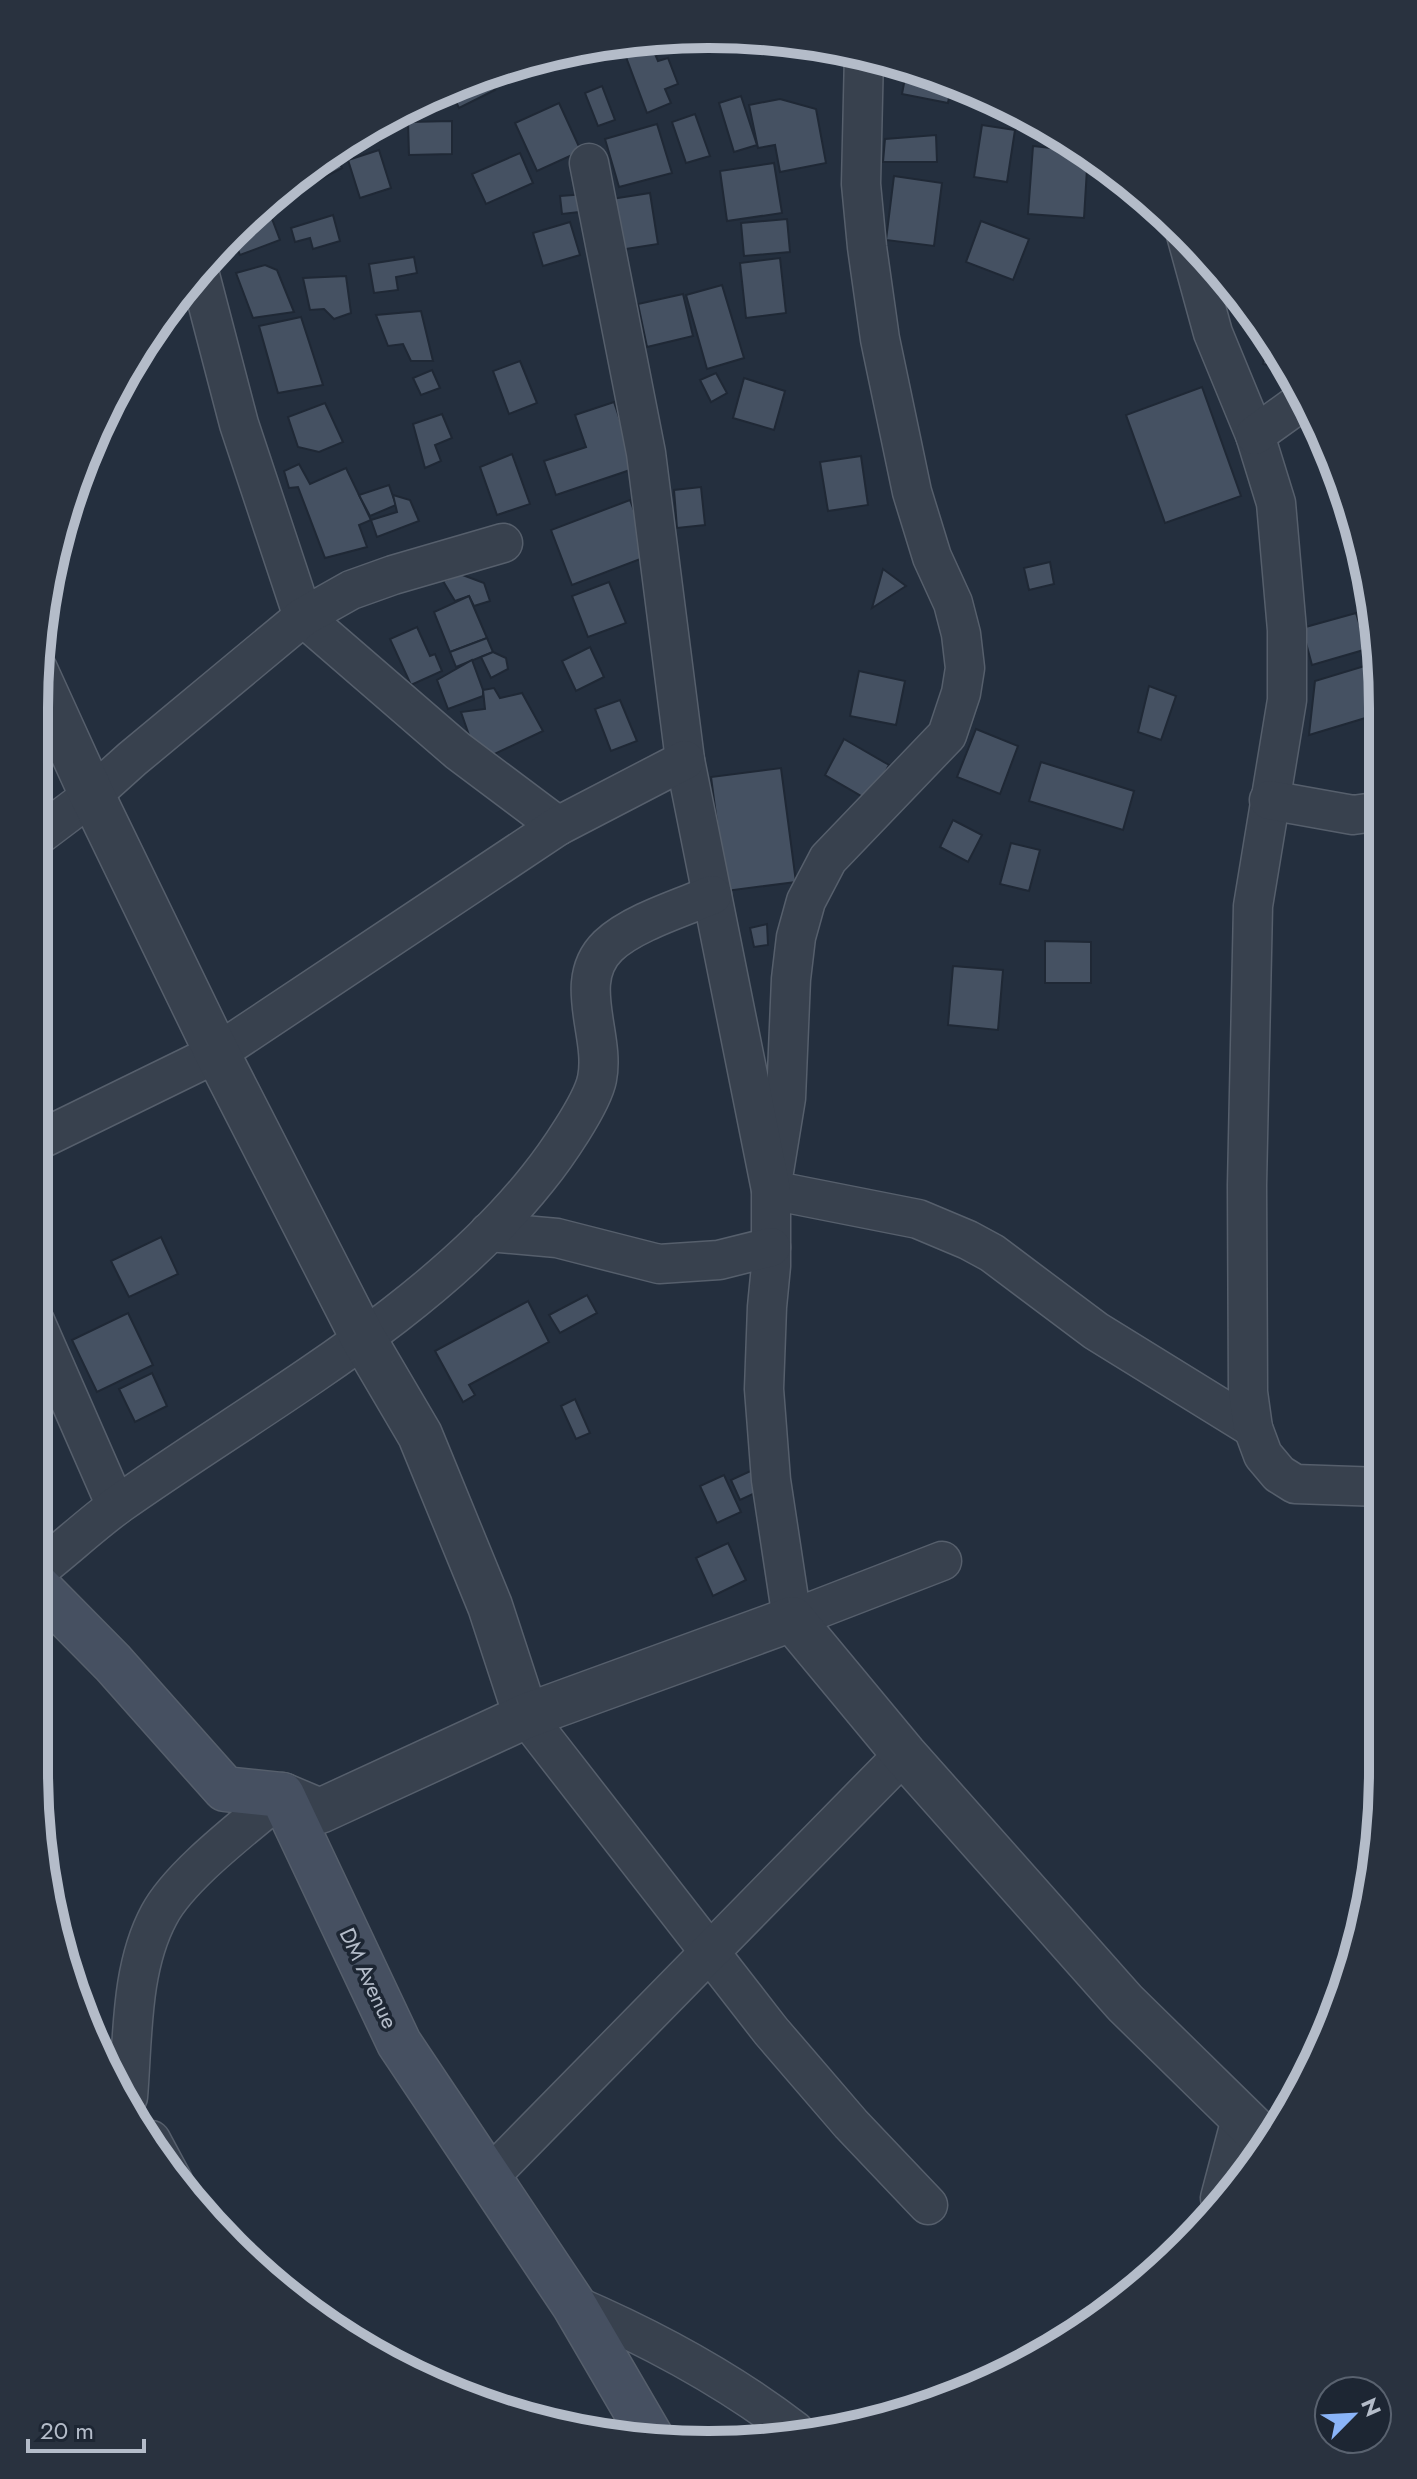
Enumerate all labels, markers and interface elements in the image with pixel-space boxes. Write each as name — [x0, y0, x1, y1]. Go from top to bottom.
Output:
street label: DM Avenue — [332, 1922, 406, 2034]
north arrow — [1313, 2375, 1393, 2455]
text: N — [1353, 2392, 1389, 2421]
scale bar — [28, 2403, 144, 2453]
text: 20 m — [40, 2413, 94, 2448]

